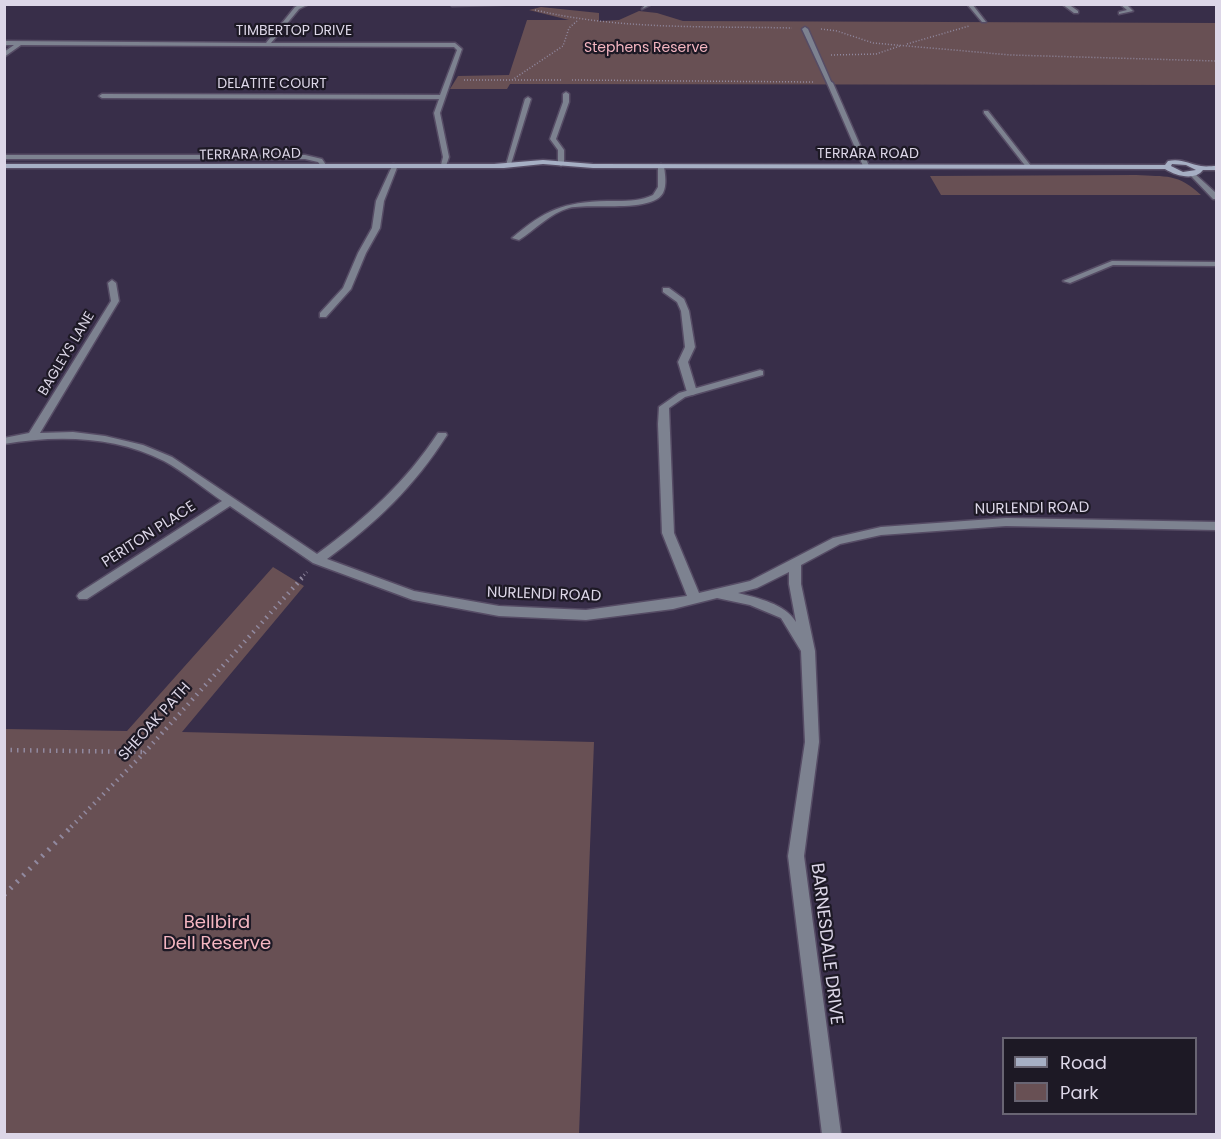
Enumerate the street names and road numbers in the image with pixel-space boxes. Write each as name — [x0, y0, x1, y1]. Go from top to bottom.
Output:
street label: TIMBERTOP DRIVE — [236, 23, 352, 39]
street label: DELATITE COURT — [217, 76, 327, 92]
street label: TERRARA ROAD — [199, 146, 301, 164]
street label: TERRARA ROAD — [817, 146, 919, 162]
street label: BAGLEYS LANE — [35, 309, 99, 399]
street label: PERITON PLACE — [99, 498, 199, 572]
street label: NURLENDI ROAD — [975, 499, 1089, 519]
street label: NURLENDI ROAD — [487, 584, 601, 606]
street label: SHEOAK PATH — [115, 679, 195, 765]
street label: BARNESDALE DRIVE — [805, 862, 847, 1026]

